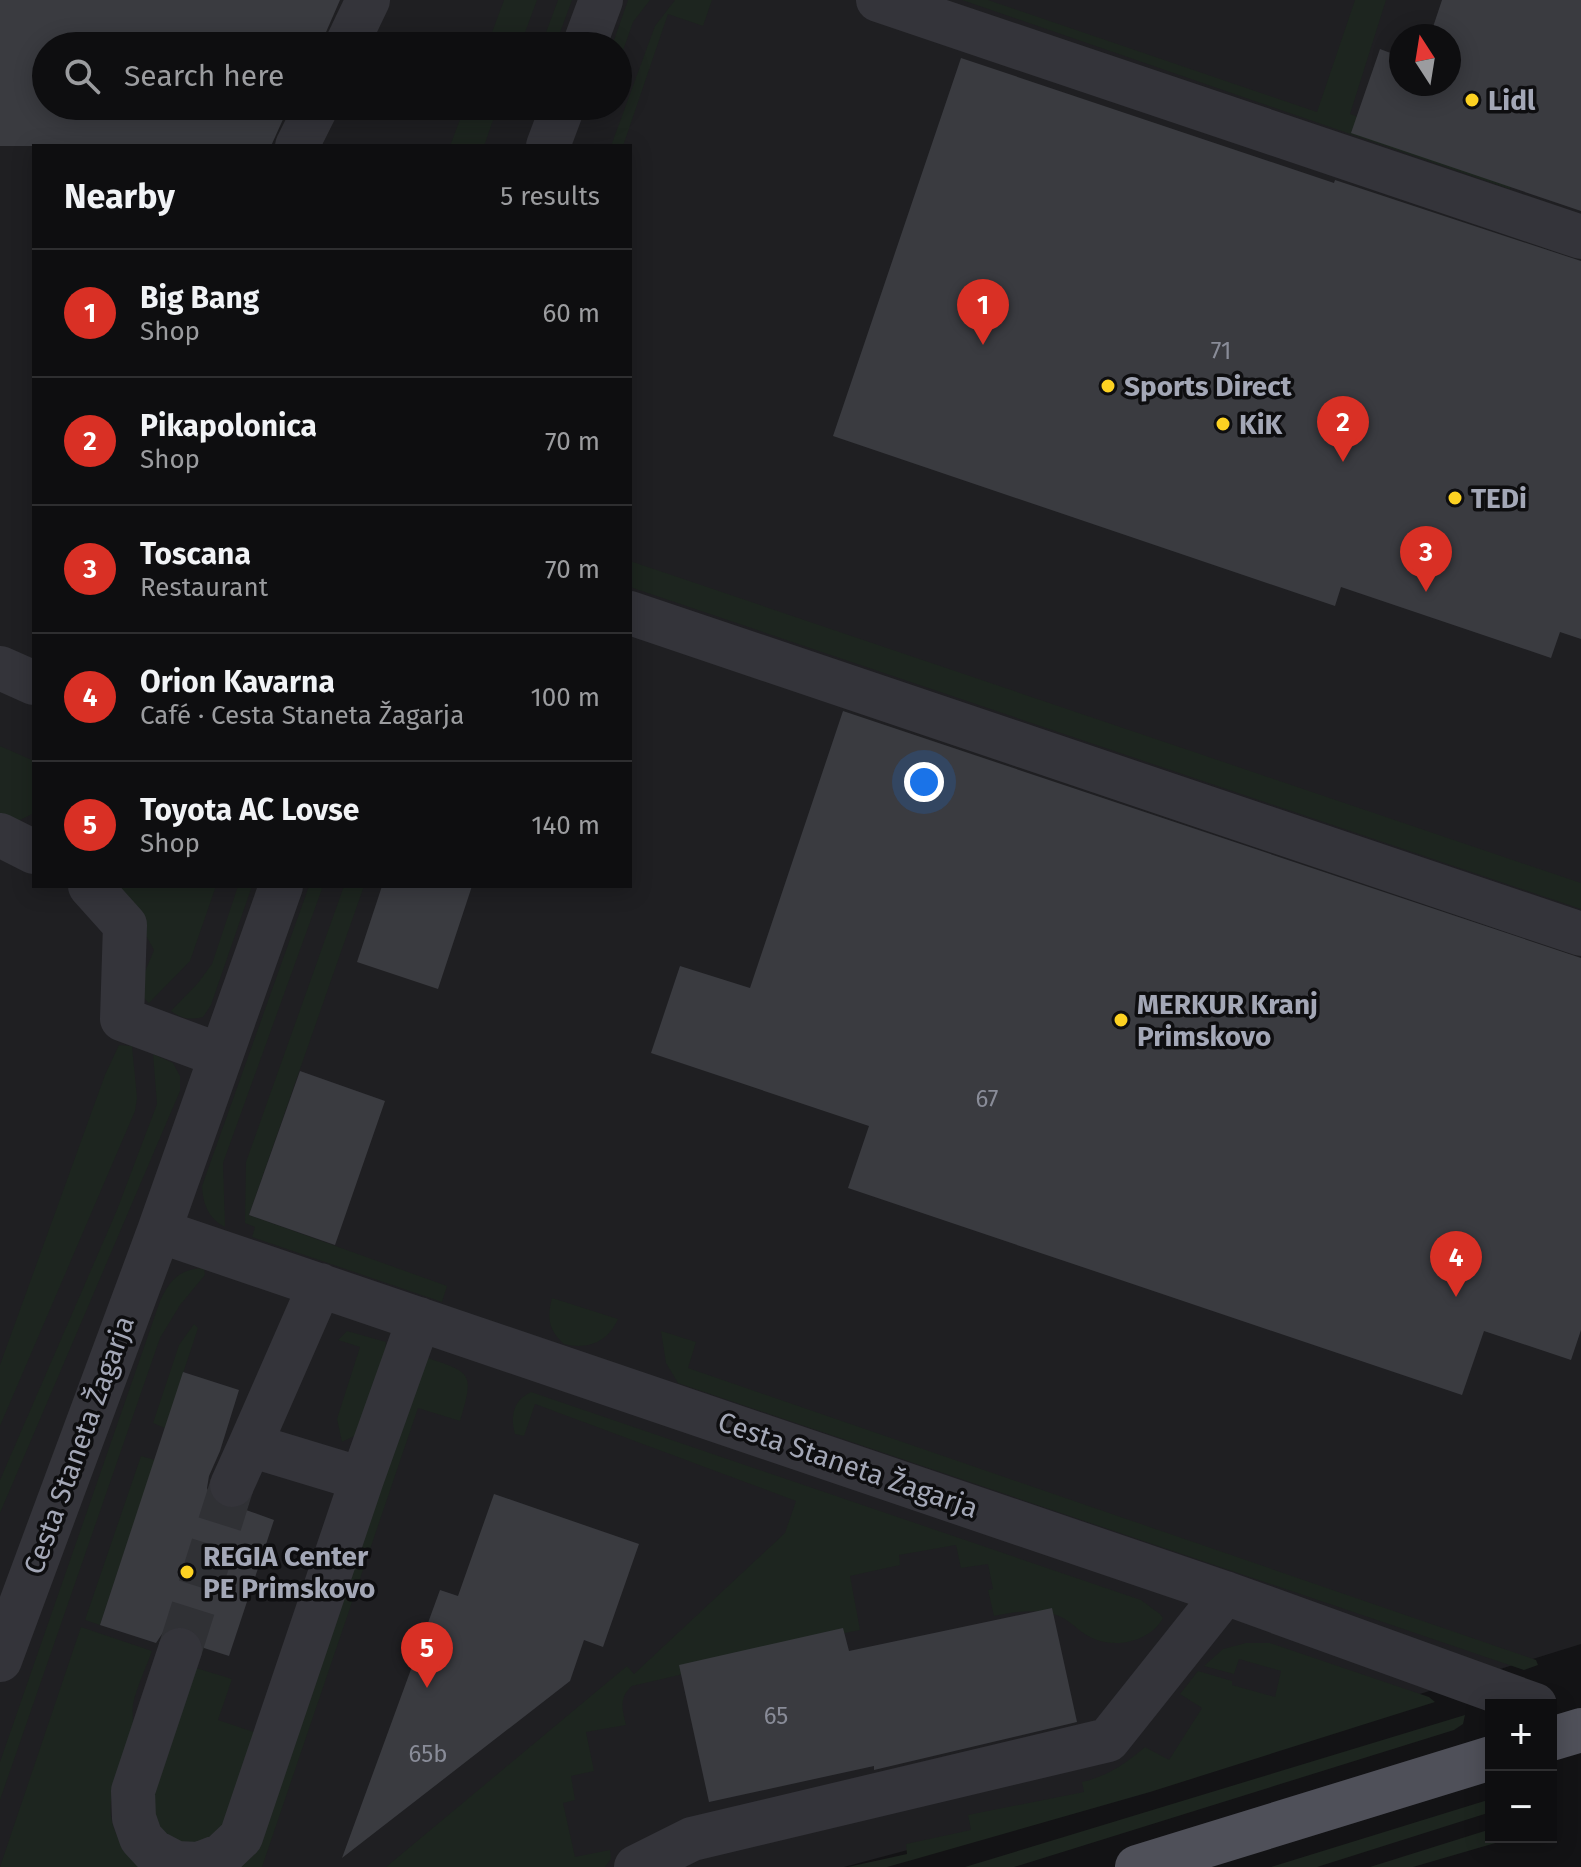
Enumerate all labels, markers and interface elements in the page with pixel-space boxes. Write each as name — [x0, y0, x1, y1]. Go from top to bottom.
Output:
north arrow — [1389, 24, 1461, 96]
search box — [32, 32, 632, 120]
icon: search — [60, 54, 104, 98]
text: Search here — [124, 58, 284, 94]
place label: Lidl — [1488, 84, 1536, 117]
marker: Lidl — [1463, 91, 1481, 109]
text: Nearby — [64, 176, 175, 217]
text: 5 results — [500, 181, 600, 212]
pin: 1 — [957, 279, 1009, 345]
text: Big Bang — [140, 280, 259, 316]
text: 1 — [84, 298, 96, 329]
text: 60 m — [542, 298, 600, 329]
text: Shop — [140, 316, 200, 347]
house number: 71 — [1211, 337, 1231, 365]
place label: Sports Direct — [1124, 370, 1293, 403]
marker: Sports Direct — [1099, 377, 1117, 395]
pin: 2 — [1317, 396, 1369, 462]
text: Pikapolonica — [140, 408, 317, 444]
place label: KiK — [1239, 408, 1284, 441]
marker: KiK — [1214, 415, 1232, 433]
text: 2 — [83, 426, 97, 457]
text: 70 m — [545, 426, 600, 457]
text: Shop — [140, 444, 200, 475]
place label: TEDi — [1471, 482, 1527, 515]
marker: TEDi — [1446, 489, 1464, 507]
pin: 3 — [1400, 526, 1452, 592]
text: Toscana — [140, 536, 251, 572]
text: 3 — [83, 554, 97, 585]
text: 70 m — [545, 554, 600, 585]
text: Restaurant — [140, 572, 268, 603]
text: Orion Kavarna — [140, 664, 335, 700]
text: 4 — [83, 682, 97, 713]
text: 100 m — [531, 682, 600, 713]
text: Café · Cesta Staneta Žagarja — [140, 700, 464, 731]
your location — [904, 762, 944, 802]
text: Toyota AC Lovse — [140, 792, 359, 828]
text: 5 — [83, 810, 97, 841]
text: 140 m — [531, 810, 600, 841]
text: Shop — [140, 828, 200, 859]
place label: MERKUR Kranj Primskovo — [1137, 988, 1318, 1053]
marker: MERKUR Kranj Primskovo — [1112, 1011, 1130, 1029]
house number: 67 — [976, 1085, 998, 1113]
pin: 4 — [1430, 1231, 1482, 1297]
street label: Cesta Staneta Žagarja — [17, 1311, 141, 1579]
street label: Cesta Staneta Žagarja — [714, 1405, 982, 1525]
place label: REGIA Center PE Primskovo — [203, 1540, 375, 1605]
marker: REGIA Center PE Primskovo — [178, 1563, 196, 1581]
pin: 5 — [401, 1622, 453, 1688]
map controls — [1485, 1699, 1557, 1843]
button: + — [1485, 1699, 1557, 1771]
house number: 65 — [764, 1702, 788, 1730]
house number: 65b — [409, 1740, 447, 1768]
button: − — [1485, 1771, 1557, 1843]

